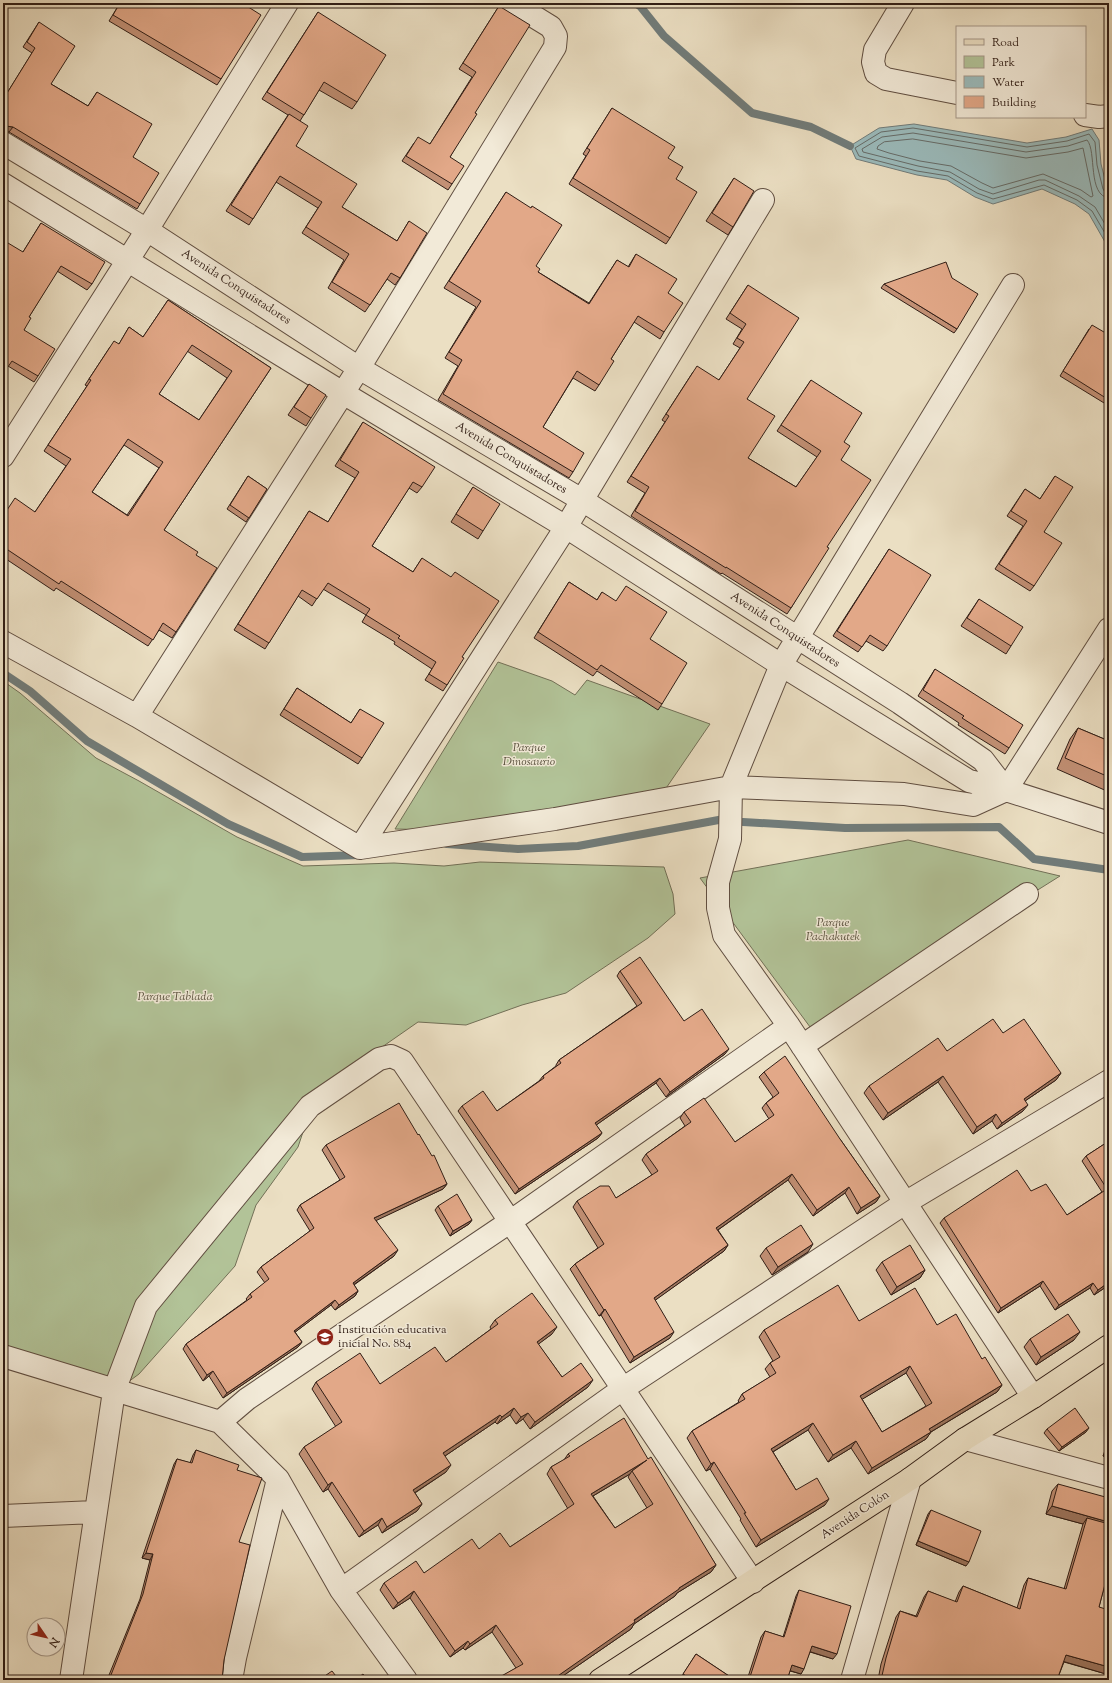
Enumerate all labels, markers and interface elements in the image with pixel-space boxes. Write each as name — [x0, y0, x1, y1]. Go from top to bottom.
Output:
legend — [956, 26, 1086, 118]
text: Road — [992, 34, 1019, 52]
text: Park — [992, 54, 1015, 72]
text: Water — [992, 74, 1025, 92]
text: Building — [992, 94, 1036, 112]
street label: Avenida Conquistadores — [177, 245, 295, 330]
street label: Avenida Conquistadores — [452, 417, 571, 499]
street label: Avenida Conquistadores — [726, 588, 844, 673]
park label: Parque Dinosaurio — [503, 739, 555, 771]
park label: Parque Pachakutek — [806, 914, 861, 946]
park label: Parque Tablada — [137, 988, 213, 1006]
place label: Institución educativa inicial No. 884 — [338, 1321, 447, 1353]
school or university icon: Institución educativa inicial No. 884 — [315, 1327, 335, 1347]
street label: Avenida Colón — [817, 1486, 893, 1544]
north arrow — [26, 1617, 66, 1657]
text: N — [44, 1633, 63, 1650]

